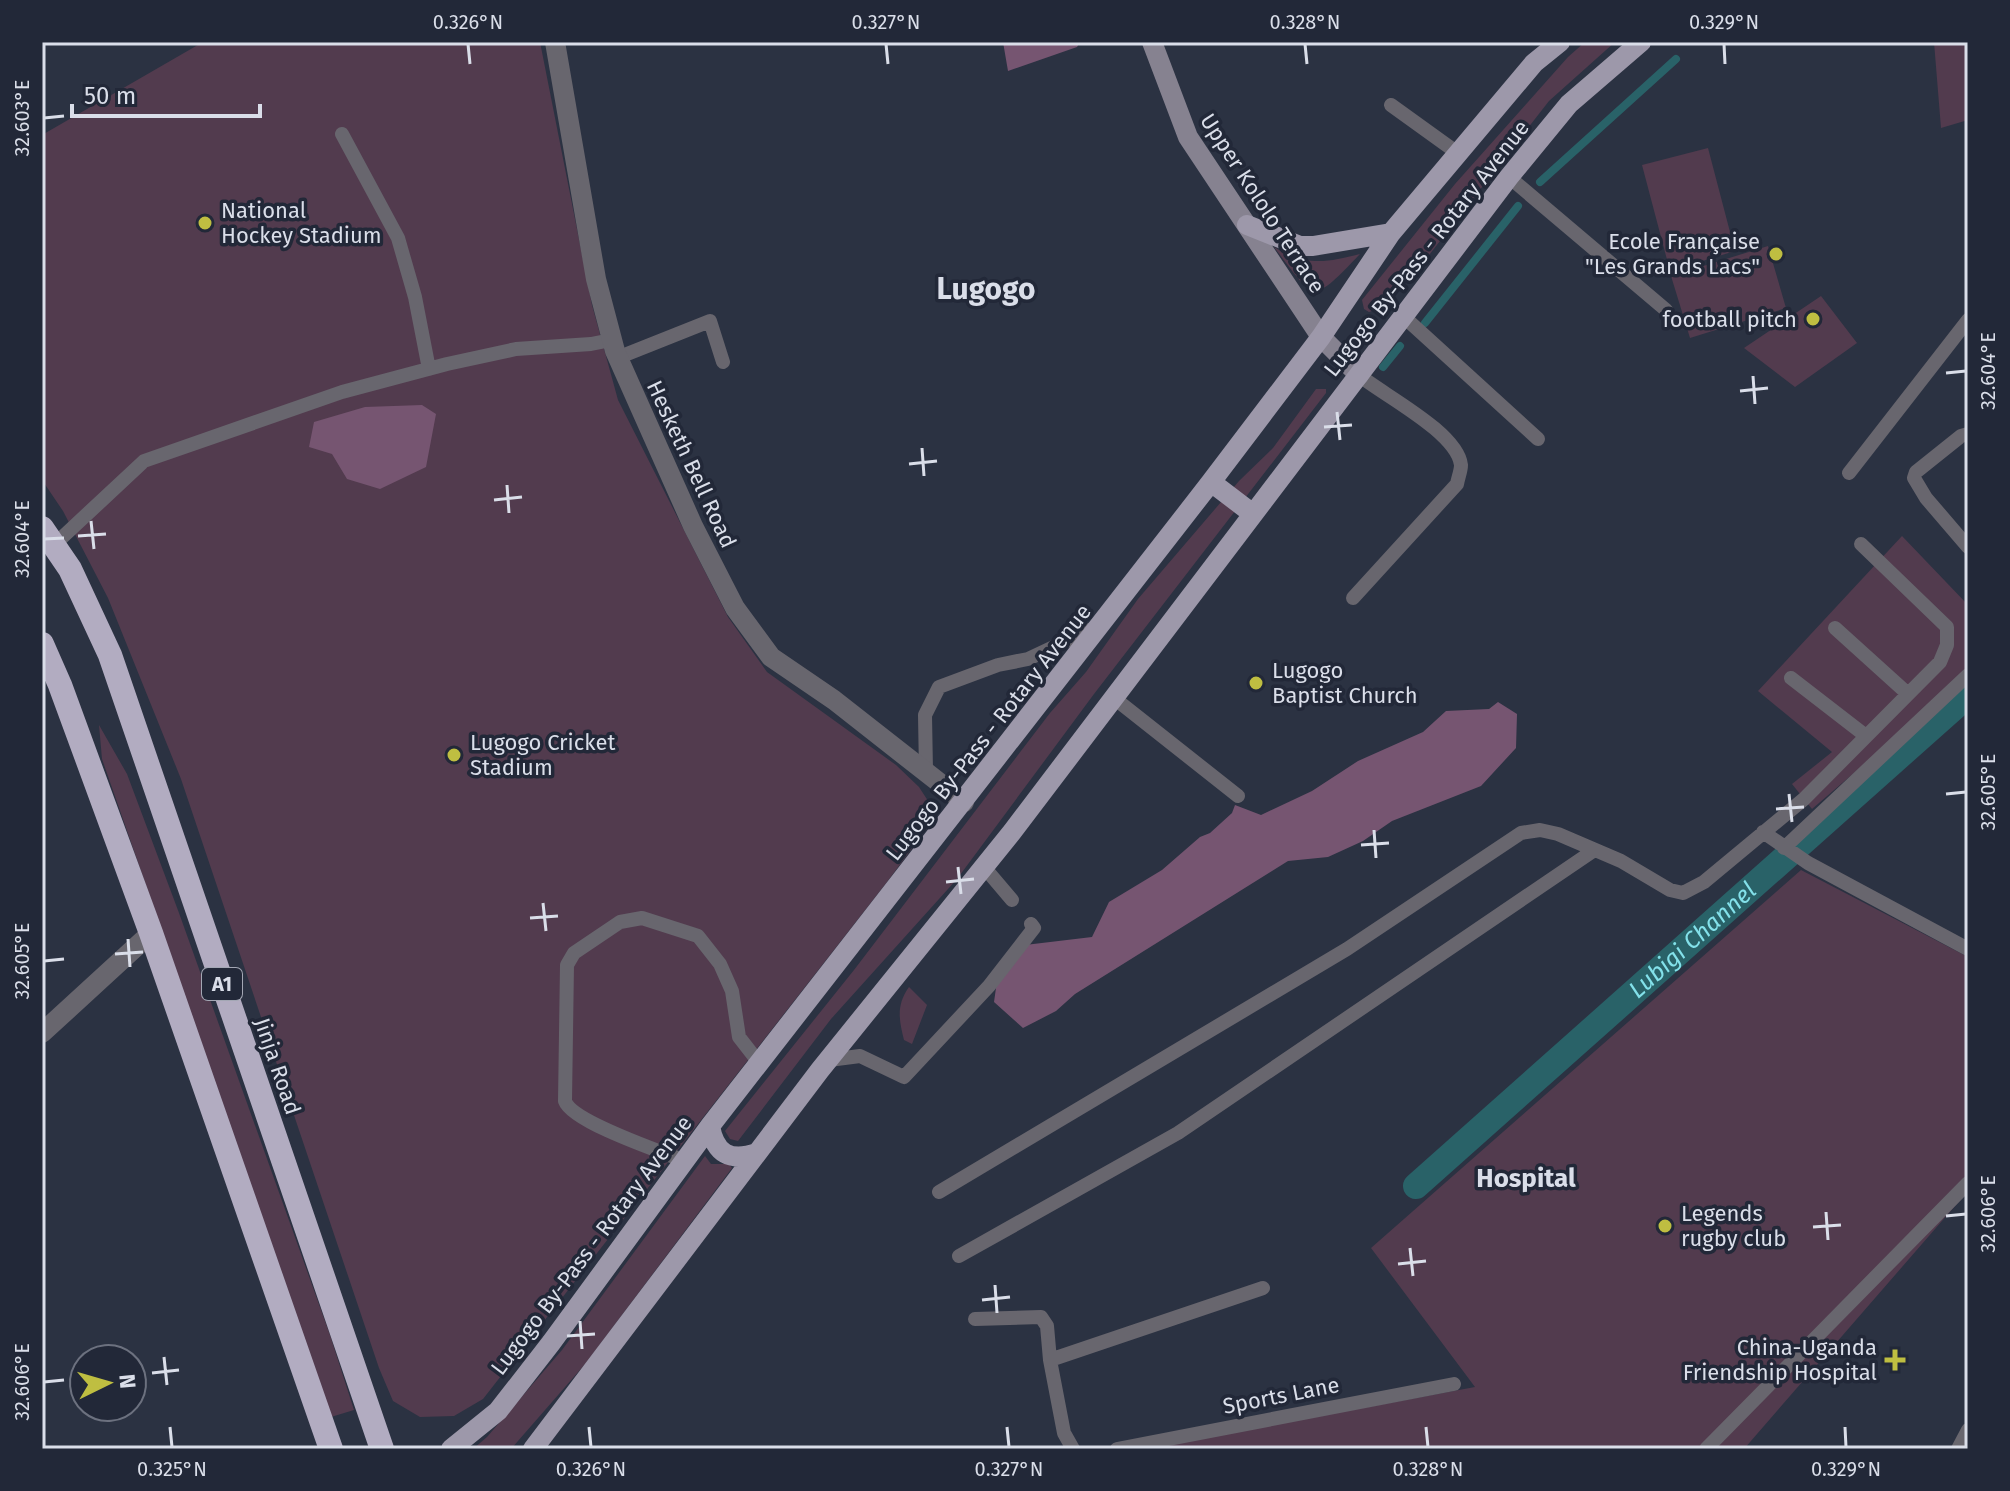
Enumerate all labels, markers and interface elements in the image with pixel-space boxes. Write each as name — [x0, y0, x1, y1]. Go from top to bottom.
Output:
text: 0.326°N — [433, 10, 503, 34]
text: 0.327°N — [852, 10, 920, 34]
text: 0.328°N — [1270, 10, 1340, 34]
text: 0.329°N — [1689, 10, 1759, 34]
scale bar — [72, 68, 260, 118]
text: 32.603°E — [10, 79, 34, 157]
text: 50 m — [84, 82, 136, 110]
street label: Upper Kololo Terrace — [1194, 108, 1331, 298]
street label: Lugogo By-Pass - Rotary Avenue — [1318, 115, 1535, 382]
place label: National Hockey Stadium — [221, 197, 382, 249]
marker: National Hockey Stadium — [196, 214, 214, 232]
place label: Ecole Française "Les Grands Lacs" — [1585, 228, 1760, 280]
marker: Ecole Française "Les Grands Lacs" — [1767, 245, 1785, 263]
district label: Lugogo — [937, 271, 1035, 307]
place label: football pitch — [1663, 306, 1797, 333]
marker: football pitch — [1804, 310, 1822, 328]
text: 32.604°E — [1976, 332, 2000, 410]
street label: Hesketh Bell Road — [641, 376, 742, 552]
text: 32.604°E — [10, 500, 34, 578]
street label: Lugogo By-Pass - Rotary Avenue — [880, 599, 1097, 866]
place label: Lugogo Baptist Church — [1272, 657, 1418, 709]
marker: Lugogo Baptist Church — [1247, 674, 1265, 692]
place label: Lugogo Cricket Stadium — [470, 729, 615, 781]
marker: Lugogo Cricket Stadium — [445, 746, 463, 764]
text: 32.605°E — [1976, 753, 2000, 831]
water label: Lubigi Channel — [1623, 876, 1762, 1004]
text: 32.605°E — [10, 922, 34, 1000]
road number: A1 — [202, 968, 242, 1000]
street label: Jinja Road — [248, 1014, 307, 1118]
street label: Lugogo By-Pass - Rotary Avenue — [485, 1110, 698, 1380]
district label: Hospital — [1476, 1163, 1576, 1194]
text: 32.606°E — [1976, 1175, 2000, 1253]
place label: Legends rugby club — [1681, 1200, 1786, 1252]
marker: Legends rugby club — [1656, 1217, 1674, 1235]
place label: China-Uganda Friendship Hospital — [1683, 1334, 1877, 1386]
text: 32.606°E — [10, 1343, 34, 1421]
north arrow — [68, 1343, 148, 1423]
marker: China-Uganda Friendship Hospital — [1884, 1349, 1906, 1371]
street label: Sports Lane — [1221, 1371, 1342, 1420]
text: N — [113, 1373, 142, 1390]
text: 0.325°N — [137, 1457, 207, 1481]
text: 0.326°N — [556, 1457, 626, 1481]
text: 0.327°N — [975, 1457, 1043, 1481]
text: 0.328°N — [1393, 1457, 1463, 1481]
text: 0.329°N — [1811, 1457, 1881, 1481]

